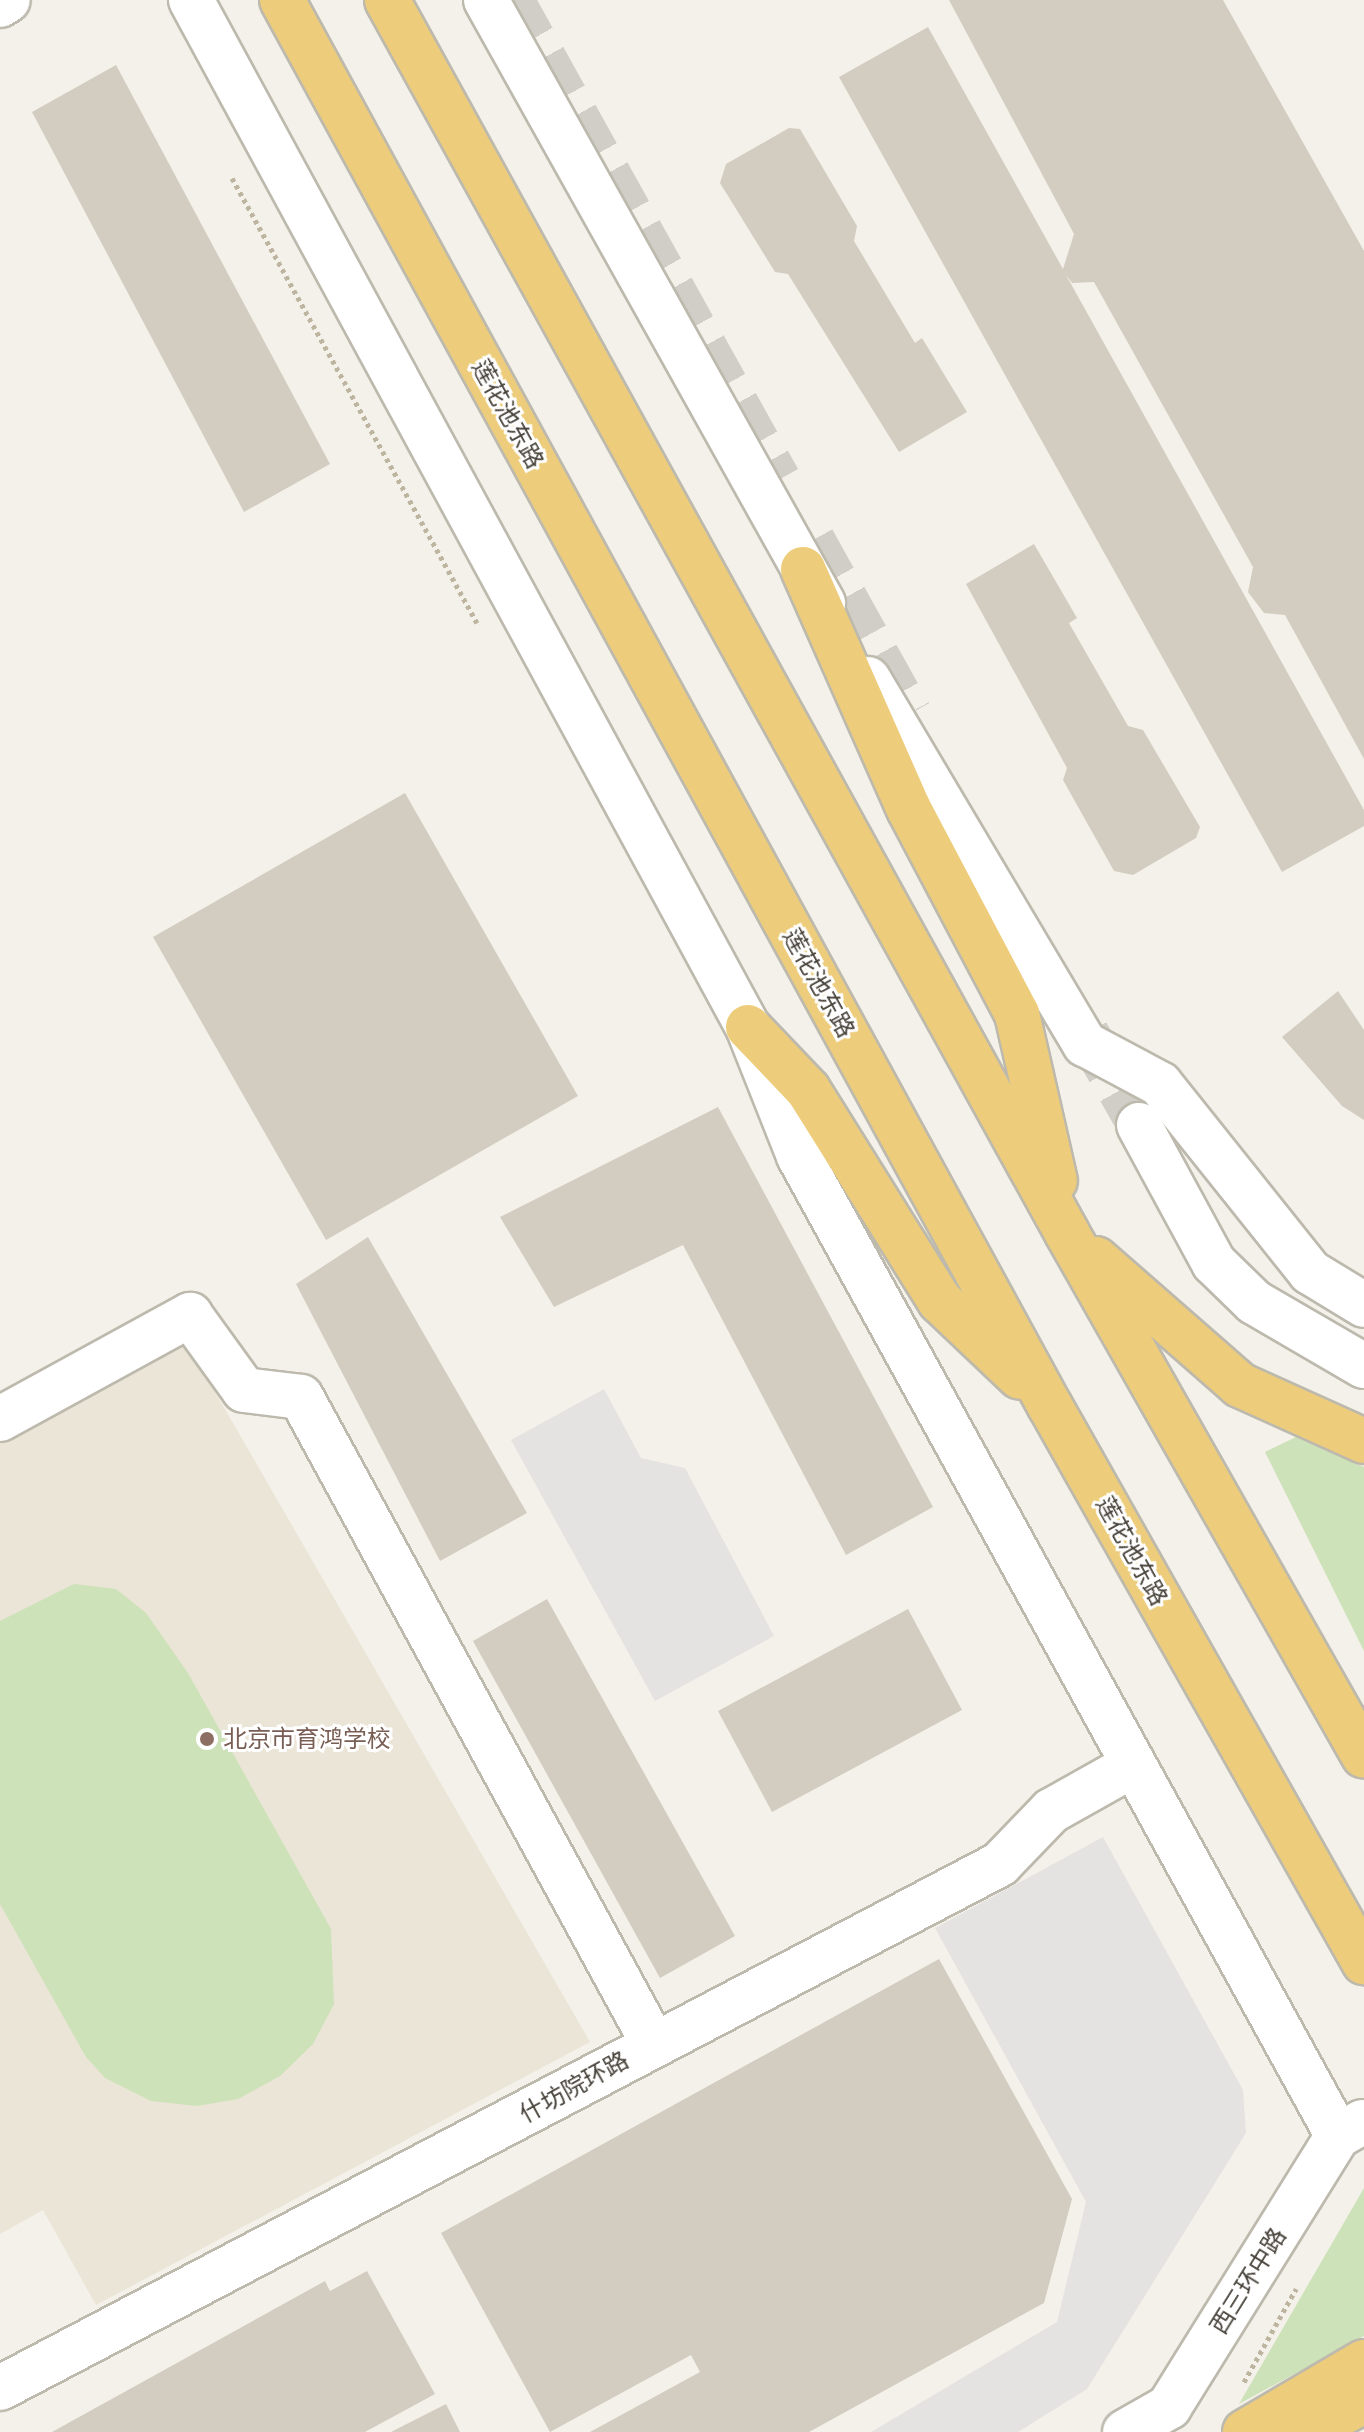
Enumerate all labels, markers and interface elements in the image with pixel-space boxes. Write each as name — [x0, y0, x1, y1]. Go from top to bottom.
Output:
street label: 莲花池东路 — [466, 355, 550, 473]
street label: 莲花池东路 — [777, 924, 861, 1042]
street label: 莲花池东路 — [1090, 1492, 1174, 1610]
place label: 北京市育鸿学校 — [223, 1725, 391, 1753]
marker: 北京市育鸿学校 — [198, 1730, 216, 1748]
street label: 什坊院环路 — [515, 2045, 633, 2129]
street label: 西三环中路 — [1204, 2222, 1292, 2340]

